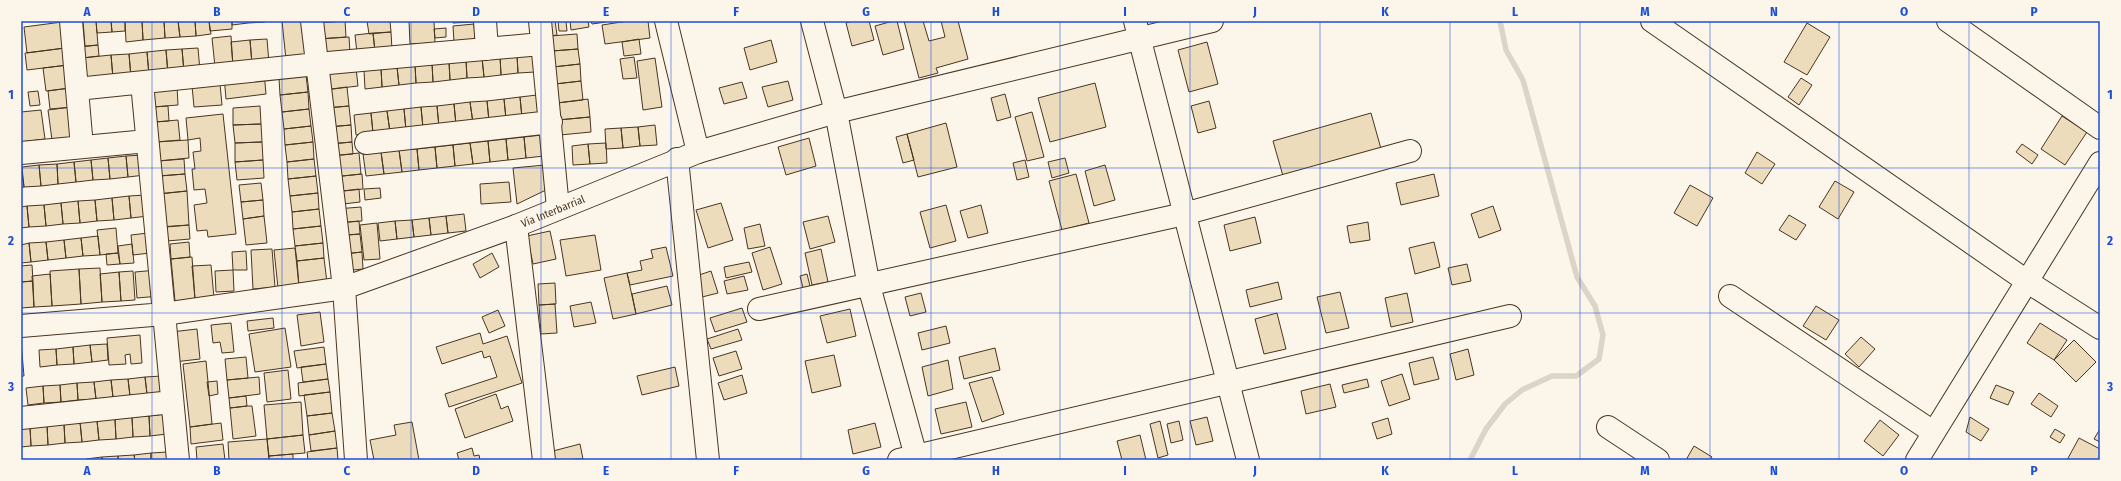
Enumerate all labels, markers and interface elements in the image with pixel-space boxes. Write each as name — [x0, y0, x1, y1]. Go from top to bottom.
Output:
text: A — [82, 4, 91, 19]
text: B — [213, 4, 221, 19]
text: C — [344, 4, 351, 19]
text: D — [472, 4, 480, 19]
text: E — [603, 4, 609, 19]
text: F — [733, 4, 739, 19]
text: G — [862, 4, 870, 19]
text: H — [992, 4, 1000, 19]
text: I — [1123, 4, 1127, 19]
text: J — [1252, 4, 1257, 19]
text: K — [1381, 4, 1389, 19]
text: L — [1512, 4, 1518, 19]
text: M — [1640, 4, 1650, 19]
text: N — [1770, 4, 1778, 19]
text: O — [1900, 4, 1908, 19]
text: P — [2030, 4, 2038, 19]
text: 1 — [8, 87, 14, 102]
text: 1 — [2107, 87, 2113, 102]
street label: Vía Interbarrial — [519, 193, 587, 230]
text: 2 — [7, 233, 14, 248]
text: 2 — [2106, 233, 2113, 248]
text: 3 — [7, 379, 14, 394]
text: 3 — [2106, 379, 2113, 394]
text: A — [82, 463, 91, 478]
text: B — [213, 463, 221, 478]
text: C — [344, 463, 351, 478]
text: D — [472, 463, 480, 478]
text: E — [603, 463, 609, 478]
text: F — [733, 463, 739, 478]
text: G — [862, 463, 870, 478]
text: H — [992, 463, 1000, 478]
text: I — [1123, 463, 1127, 478]
text: J — [1252, 463, 1257, 478]
text: K — [1381, 463, 1389, 478]
text: L — [1512, 463, 1518, 478]
text: M — [1640, 463, 1650, 478]
text: N — [1770, 463, 1778, 478]
text: O — [1900, 463, 1908, 478]
text: P — [2030, 463, 2038, 478]

